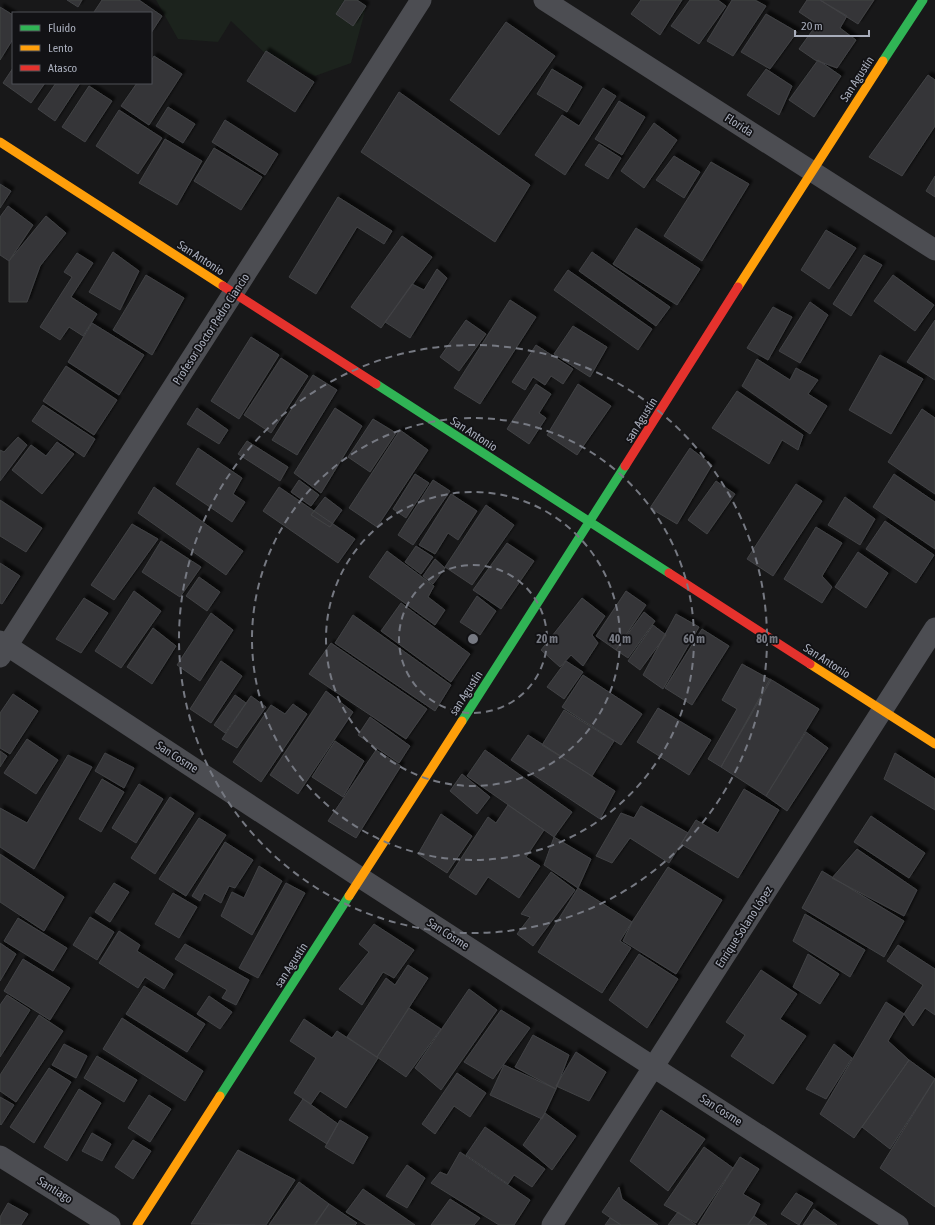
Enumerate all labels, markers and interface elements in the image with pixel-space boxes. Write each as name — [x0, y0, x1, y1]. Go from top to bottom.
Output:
legend — [12, 12, 152, 84]
scale bar — [795, 12, 869, 38]
text: 20 m — [801, 19, 823, 33]
text: Fluido — [48, 21, 76, 35]
text: Lento — [48, 41, 73, 55]
street label: San Agustín — [837, 54, 877, 104]
text: Atasco — [48, 61, 78, 75]
street label: Florida — [722, 111, 756, 139]
street label: San Antonio — [175, 238, 227, 278]
street label: Profesor Doctor Pedro Ciancio — [170, 270, 252, 387]
street label: san Agustín — [622, 395, 660, 445]
street label: San Antonio — [448, 414, 500, 454]
centre of rings — [466, 632, 480, 646]
text: 20 m — [536, 632, 558, 646]
text: 40 m — [608, 632, 631, 646]
text: 60 m — [683, 632, 705, 646]
text: 80 m — [756, 632, 778, 646]
street label: San Antonio — [801, 641, 853, 681]
street label: san Agustín — [446, 668, 486, 718]
street label: San Cosme — [153, 738, 201, 776]
street label: Enrique Solano López — [713, 883, 776, 970]
street label: San Cosme — [424, 915, 472, 953]
street label: san Agustín — [271, 940, 311, 990]
street label: San Cosme — [697, 1091, 745, 1129]
street label: Santiago — [35, 1174, 75, 1206]

